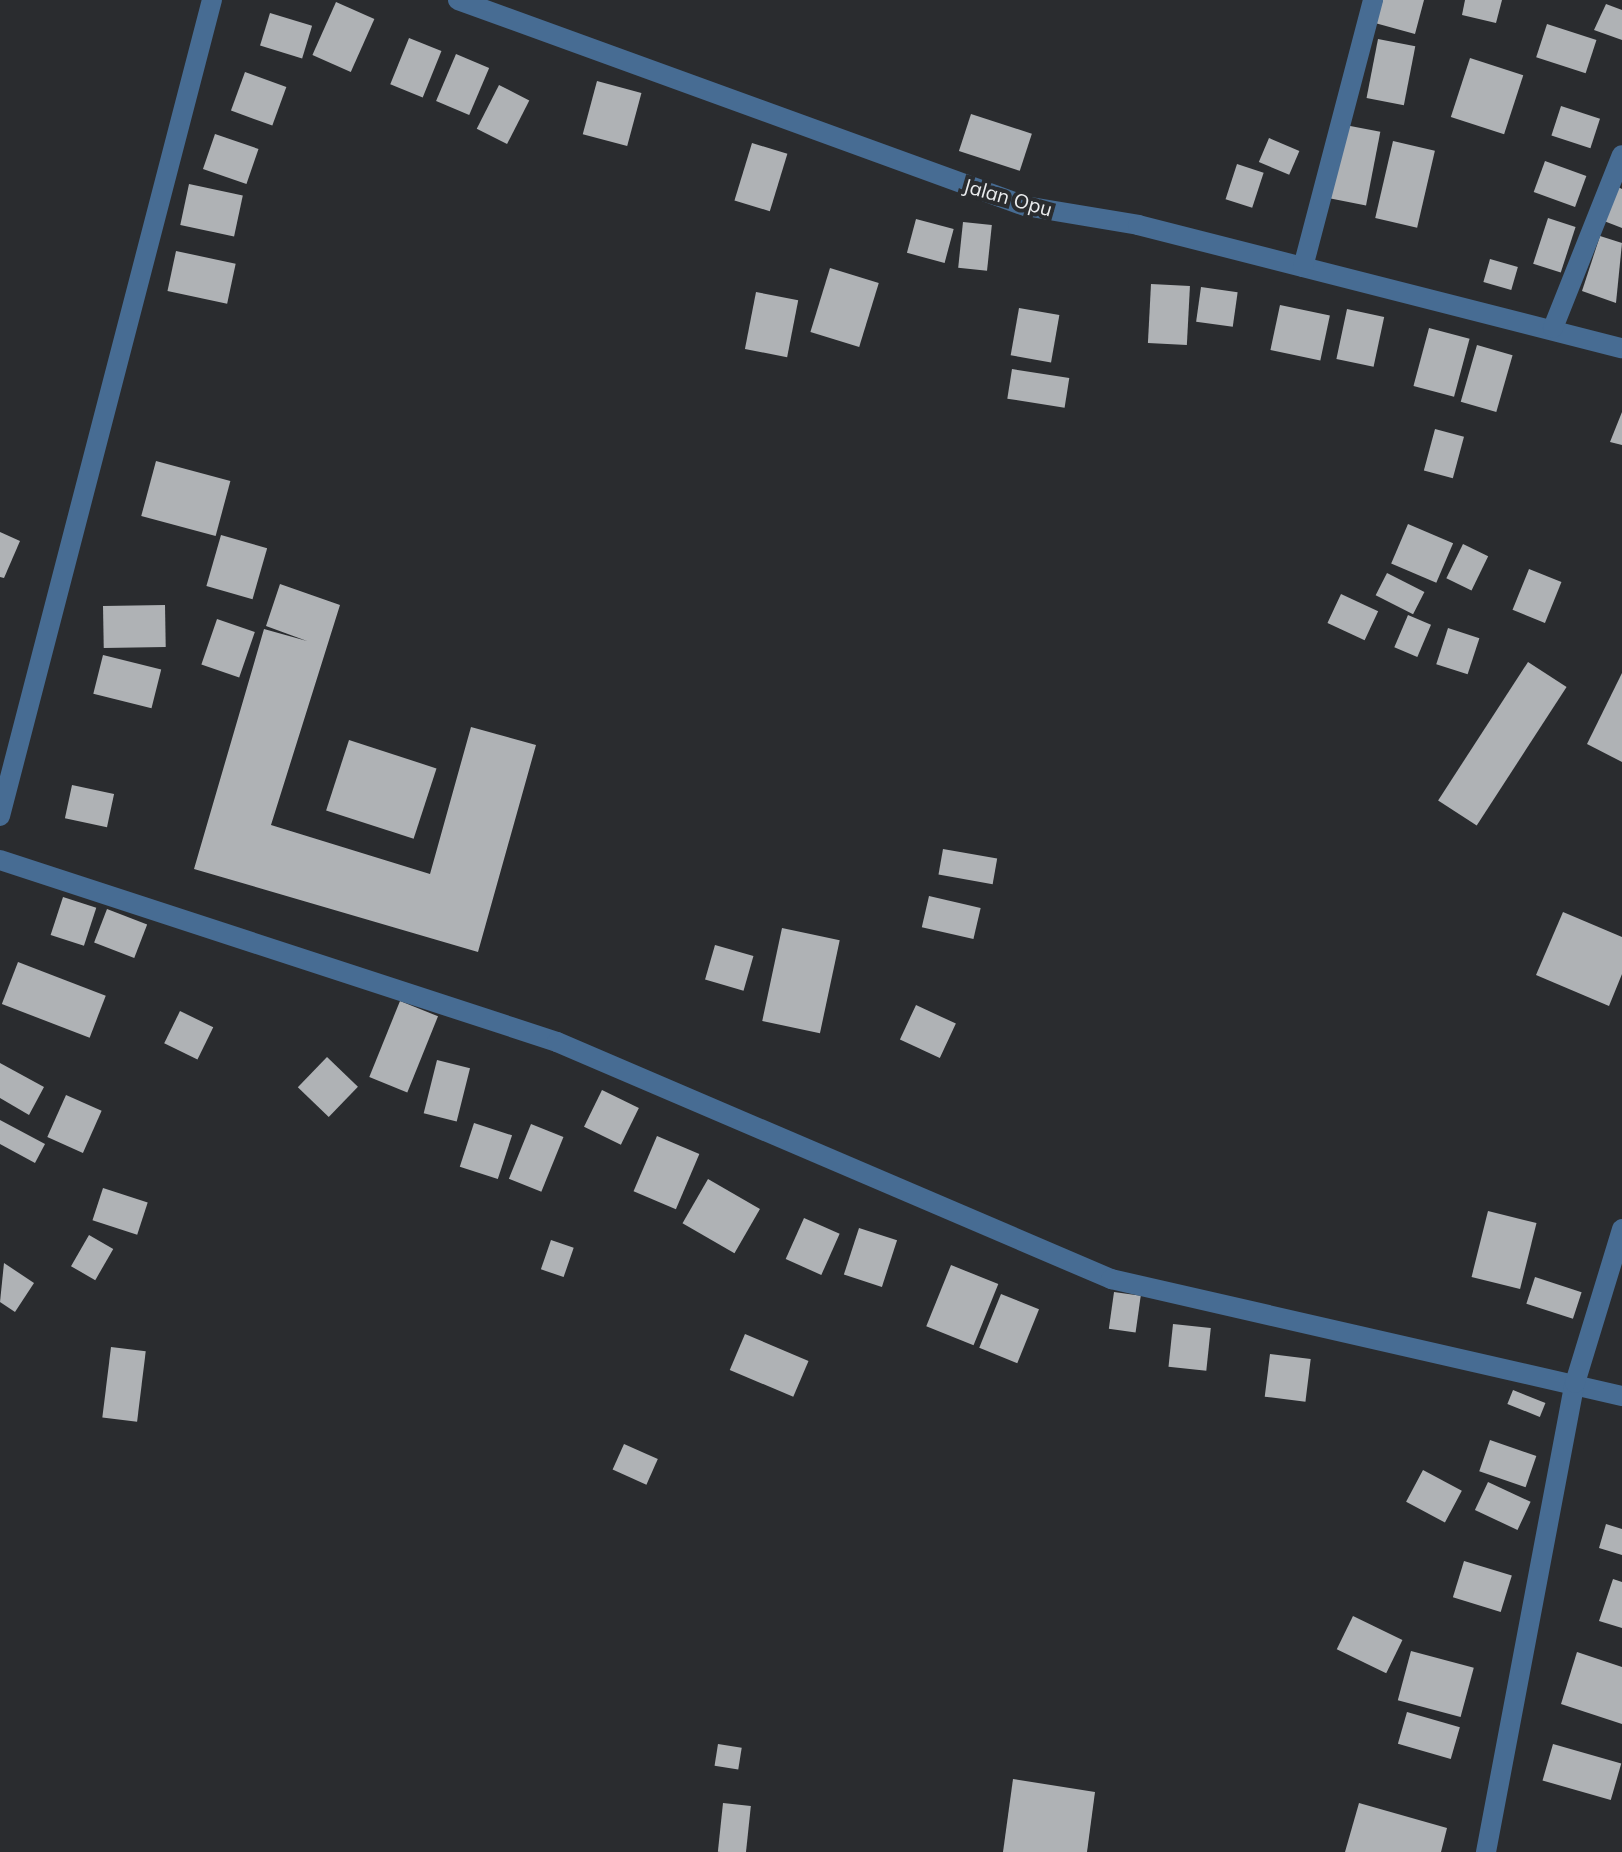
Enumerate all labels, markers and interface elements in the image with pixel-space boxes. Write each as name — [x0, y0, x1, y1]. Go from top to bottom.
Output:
street label: Jalan Opu — [961, 173, 1055, 221]

